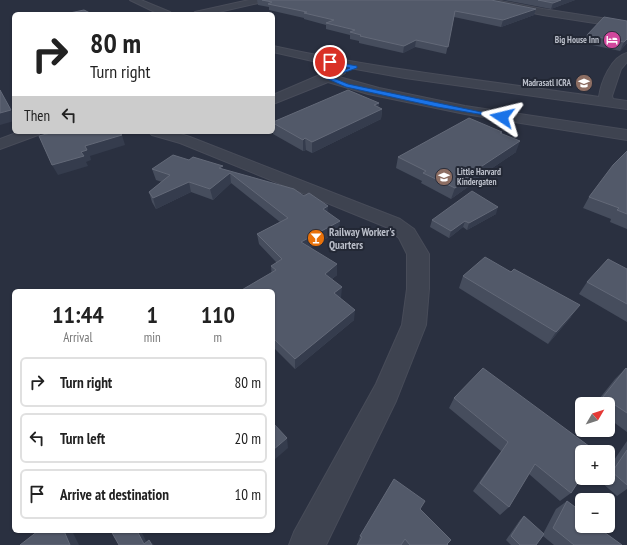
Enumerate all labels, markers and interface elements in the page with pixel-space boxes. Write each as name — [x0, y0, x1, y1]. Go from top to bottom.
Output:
text: 80 m — [90, 24, 141, 61]
icon: right — [24, 28, 76, 80]
hotel icon: Big House Inn — [602, 30, 622, 50]
place label: Big House Inn — [555, 34, 599, 45]
pin — [313, 45, 347, 79]
icon: arrive — [319, 51, 341, 73]
text: Turn right — [90, 60, 150, 83]
school or university icon: Madrasatl ICRA — [574, 73, 594, 93]
place label: Madrasatl ICRA — [522, 77, 571, 88]
position arrow — [481, 96, 523, 138]
icon: left — [58, 104, 80, 126]
text: Then — [24, 106, 50, 125]
place label: Little Harvard Kindergaten — [457, 166, 501, 187]
school or university icon: Little Harvard Kindergaten — [434, 167, 454, 187]
place label: Railway Worker's Quarters — [329, 225, 395, 252]
bar icon: Railway Worker's Quarters — [306, 228, 326, 248]
text: 11:44 — [52, 299, 104, 330]
text: 1 — [146, 299, 158, 330]
text: 110 — [201, 299, 235, 330]
text: Arrival — [63, 329, 93, 346]
text: min — [144, 329, 161, 346]
text: m — [214, 329, 222, 346]
icon: right — [26, 371, 48, 393]
text: Turn right — [60, 373, 112, 392]
text: 80 m — [235, 373, 261, 392]
north arrow — [575, 397, 615, 437]
map controls — [575, 397, 615, 533]
icon: left — [26, 427, 48, 449]
text: Turn left — [60, 429, 105, 448]
text: 20 m — [235, 429, 261, 448]
button: + — [575, 445, 615, 485]
icon: arrive — [26, 483, 48, 505]
text: Arrive at destination — [60, 485, 169, 504]
text: 10 m — [235, 485, 261, 504]
button: − — [575, 493, 615, 533]

